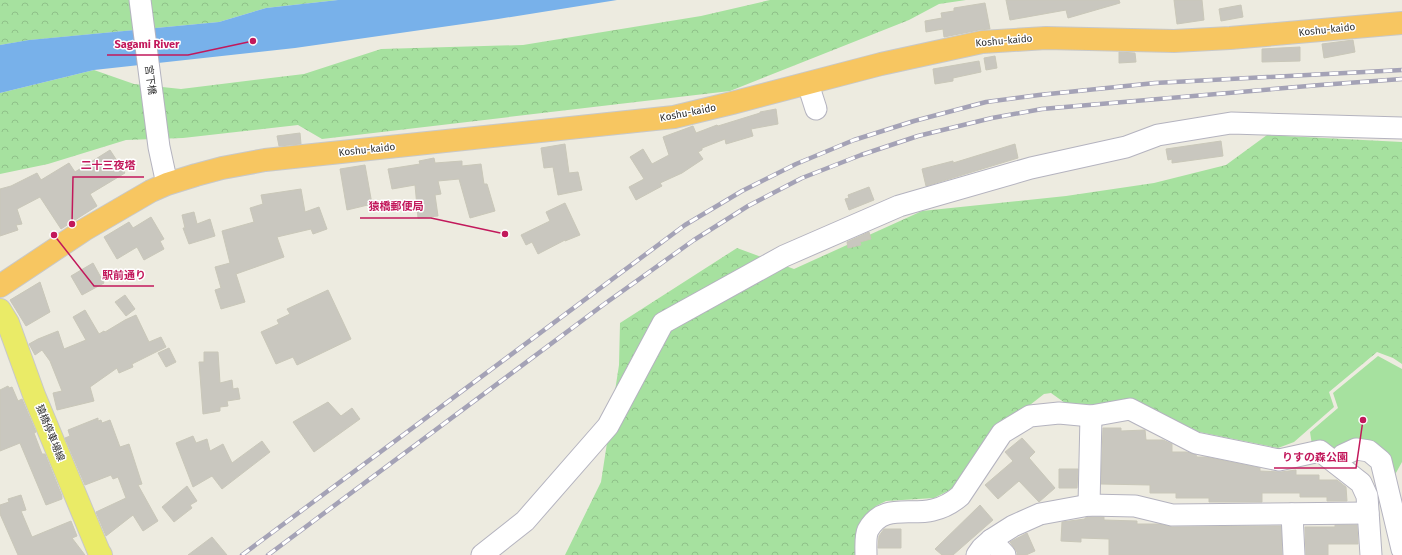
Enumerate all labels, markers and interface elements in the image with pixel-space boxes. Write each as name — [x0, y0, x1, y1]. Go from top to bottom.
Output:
street label: Koshu-kaido — [1298, 21, 1356, 39]
callout: Sagami River — [107, 32, 188, 55]
street label: Koshu-kaido — [975, 33, 1033, 49]
text: Sagami River — [115, 38, 180, 51]
street label: 宮下橋 — [142, 64, 158, 96]
street label: Koshu-kaido — [659, 102, 717, 124]
street label: Koshu-kaido — [338, 141, 396, 159]
callout: 二十三夜塔 — [73, 154, 144, 177]
text: 二十三夜塔 — [81, 159, 136, 172]
callout: 猿橋郵便局 — [360, 195, 431, 218]
text: 猿橋郵便局 — [369, 200, 424, 213]
callout: 駅前通り — [94, 263, 154, 286]
text: 駅前通り — [102, 269, 146, 282]
street label: 猿橋停車場線 — [33, 403, 67, 463]
callout: りすの森公園 — [1274, 445, 1356, 468]
text: りすの森公園 — [1282, 451, 1348, 464]

